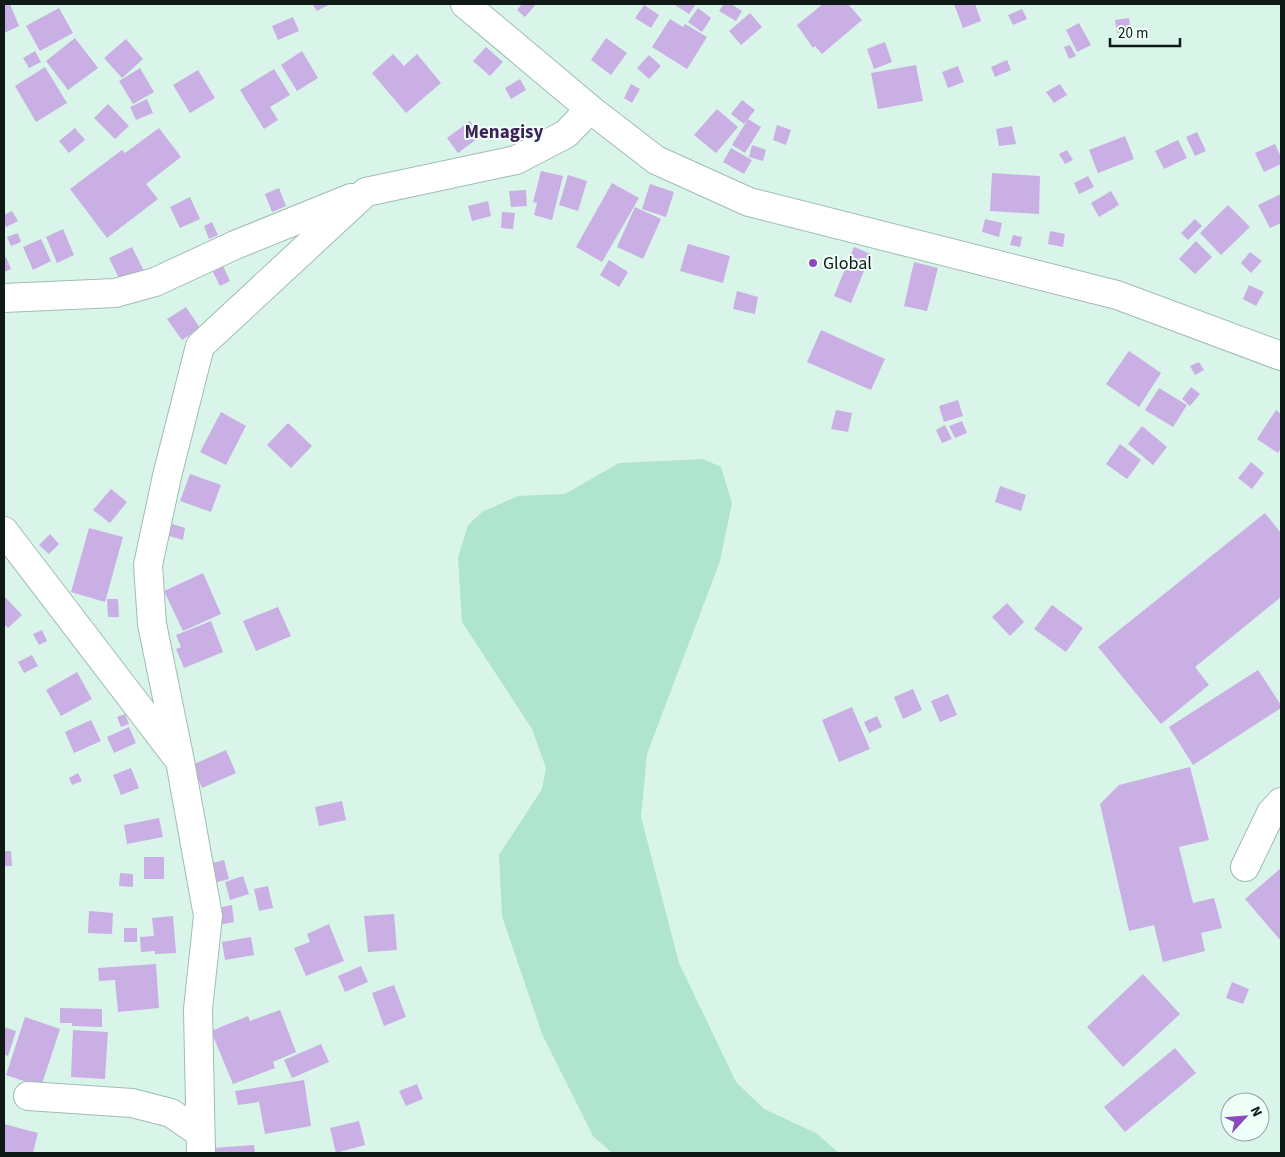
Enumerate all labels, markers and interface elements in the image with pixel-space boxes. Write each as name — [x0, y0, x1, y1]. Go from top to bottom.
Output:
scale bar — [1110, 15, 1180, 47]
text: 20 m — [1118, 23, 1148, 44]
district label: Menagisy — [465, 119, 544, 146]
place label: Global — [823, 251, 872, 276]
marker: Global — [807, 257, 819, 269]
north arrow — [1220, 1092, 1270, 1142]
text: N — [1245, 1103, 1267, 1120]

